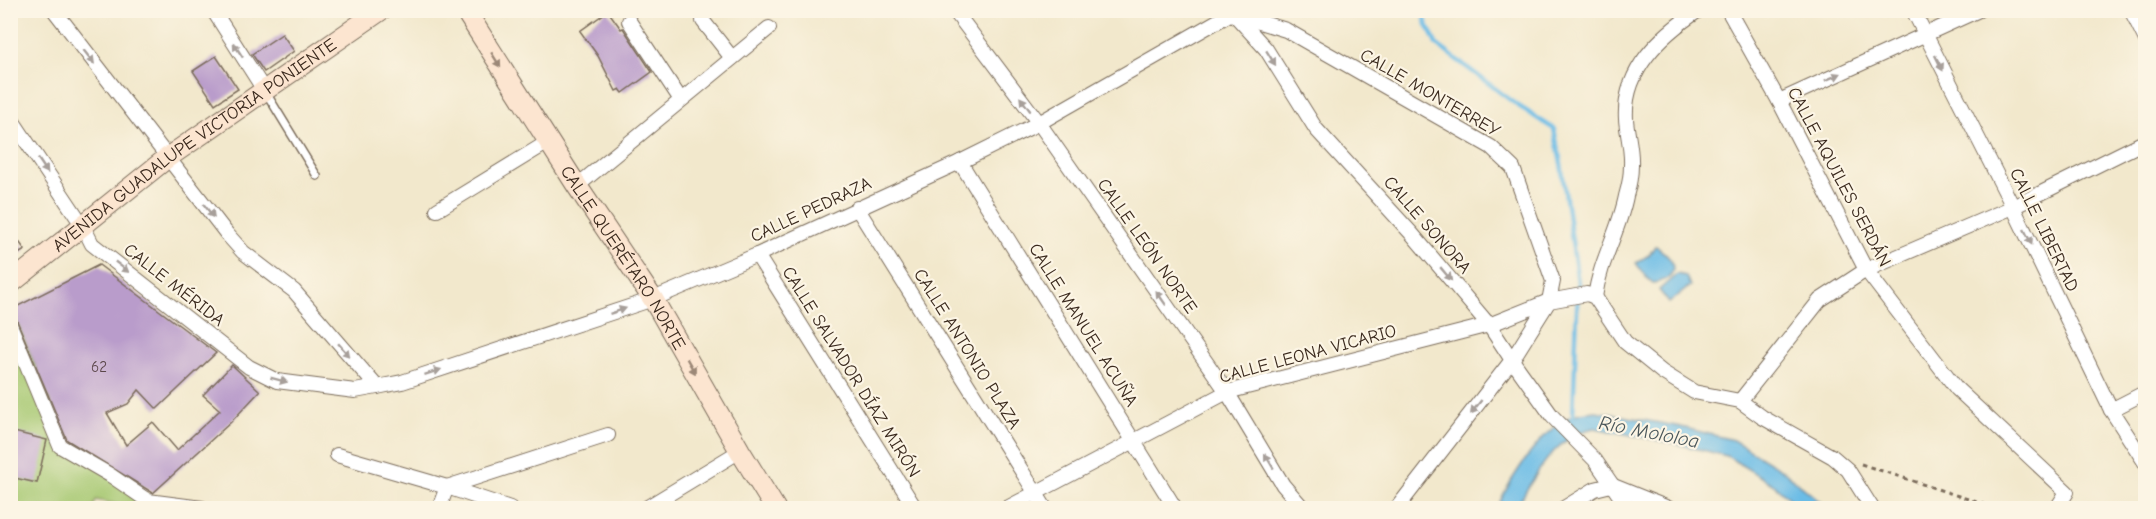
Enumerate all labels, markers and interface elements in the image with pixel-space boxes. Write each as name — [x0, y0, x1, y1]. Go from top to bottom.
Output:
street label: AVENIDA GUADALUPE VICTORIA PONIENTE — [48, 34, 340, 256]
one-way arrow — [233, 42, 244, 58]
street label: CALLE MONTERREY — [1356, 44, 1504, 142]
one-way arrow — [83, 49, 95, 65]
one-way arrow — [1266, 50, 1277, 66]
one-way arrow — [490, 52, 501, 68]
one-way arrow — [1935, 54, 1944, 71]
one-way arrow — [1824, 73, 1841, 82]
street label: CALLE AQUILES SERDÁN — [1783, 83, 1896, 270]
one-way arrow — [1019, 97, 1031, 113]
one-way arrow — [37, 157, 49, 173]
street label: CALLE QUERÉTARO NORTE — [556, 162, 690, 354]
street label: CALLE LIBERTAD — [2005, 165, 2083, 295]
street label: CALLE SONORA — [1379, 172, 1475, 278]
street label: CALLE PEDRAZA — [747, 173, 875, 247]
street label: CALLE LEÓN NORTE — [1093, 174, 1202, 318]
one-way arrow — [202, 203, 215, 219]
one-way arrow — [2023, 228, 2032, 245]
street label: CALLE MÉRIDA — [120, 238, 229, 331]
street label: CALLE MANUEL ACUÑA — [1024, 240, 1142, 410]
one-way arrow — [114, 261, 129, 273]
street label: CALLE SALVADOR DÍAZ MIRÓN — [777, 262, 925, 481]
street label: CALLE ANTONIO PLAZA — [909, 265, 1025, 433]
one-way arrow — [1439, 266, 1452, 281]
one-way arrow — [1155, 291, 1167, 307]
one-way arrow — [609, 306, 627, 315]
street label: CALLE LEONA VICARIO — [1217, 320, 1399, 388]
one-way arrow — [338, 342, 351, 358]
house number: 62 — [91, 358, 107, 376]
one-way arrow — [686, 358, 696, 375]
one-way arrow — [424, 367, 442, 376]
one-way arrow — [270, 376, 288, 385]
one-way arrow — [1470, 398, 1482, 414]
water label: Río Mololoa — [1597, 411, 1701, 453]
one-way arrow — [1263, 453, 1274, 469]

